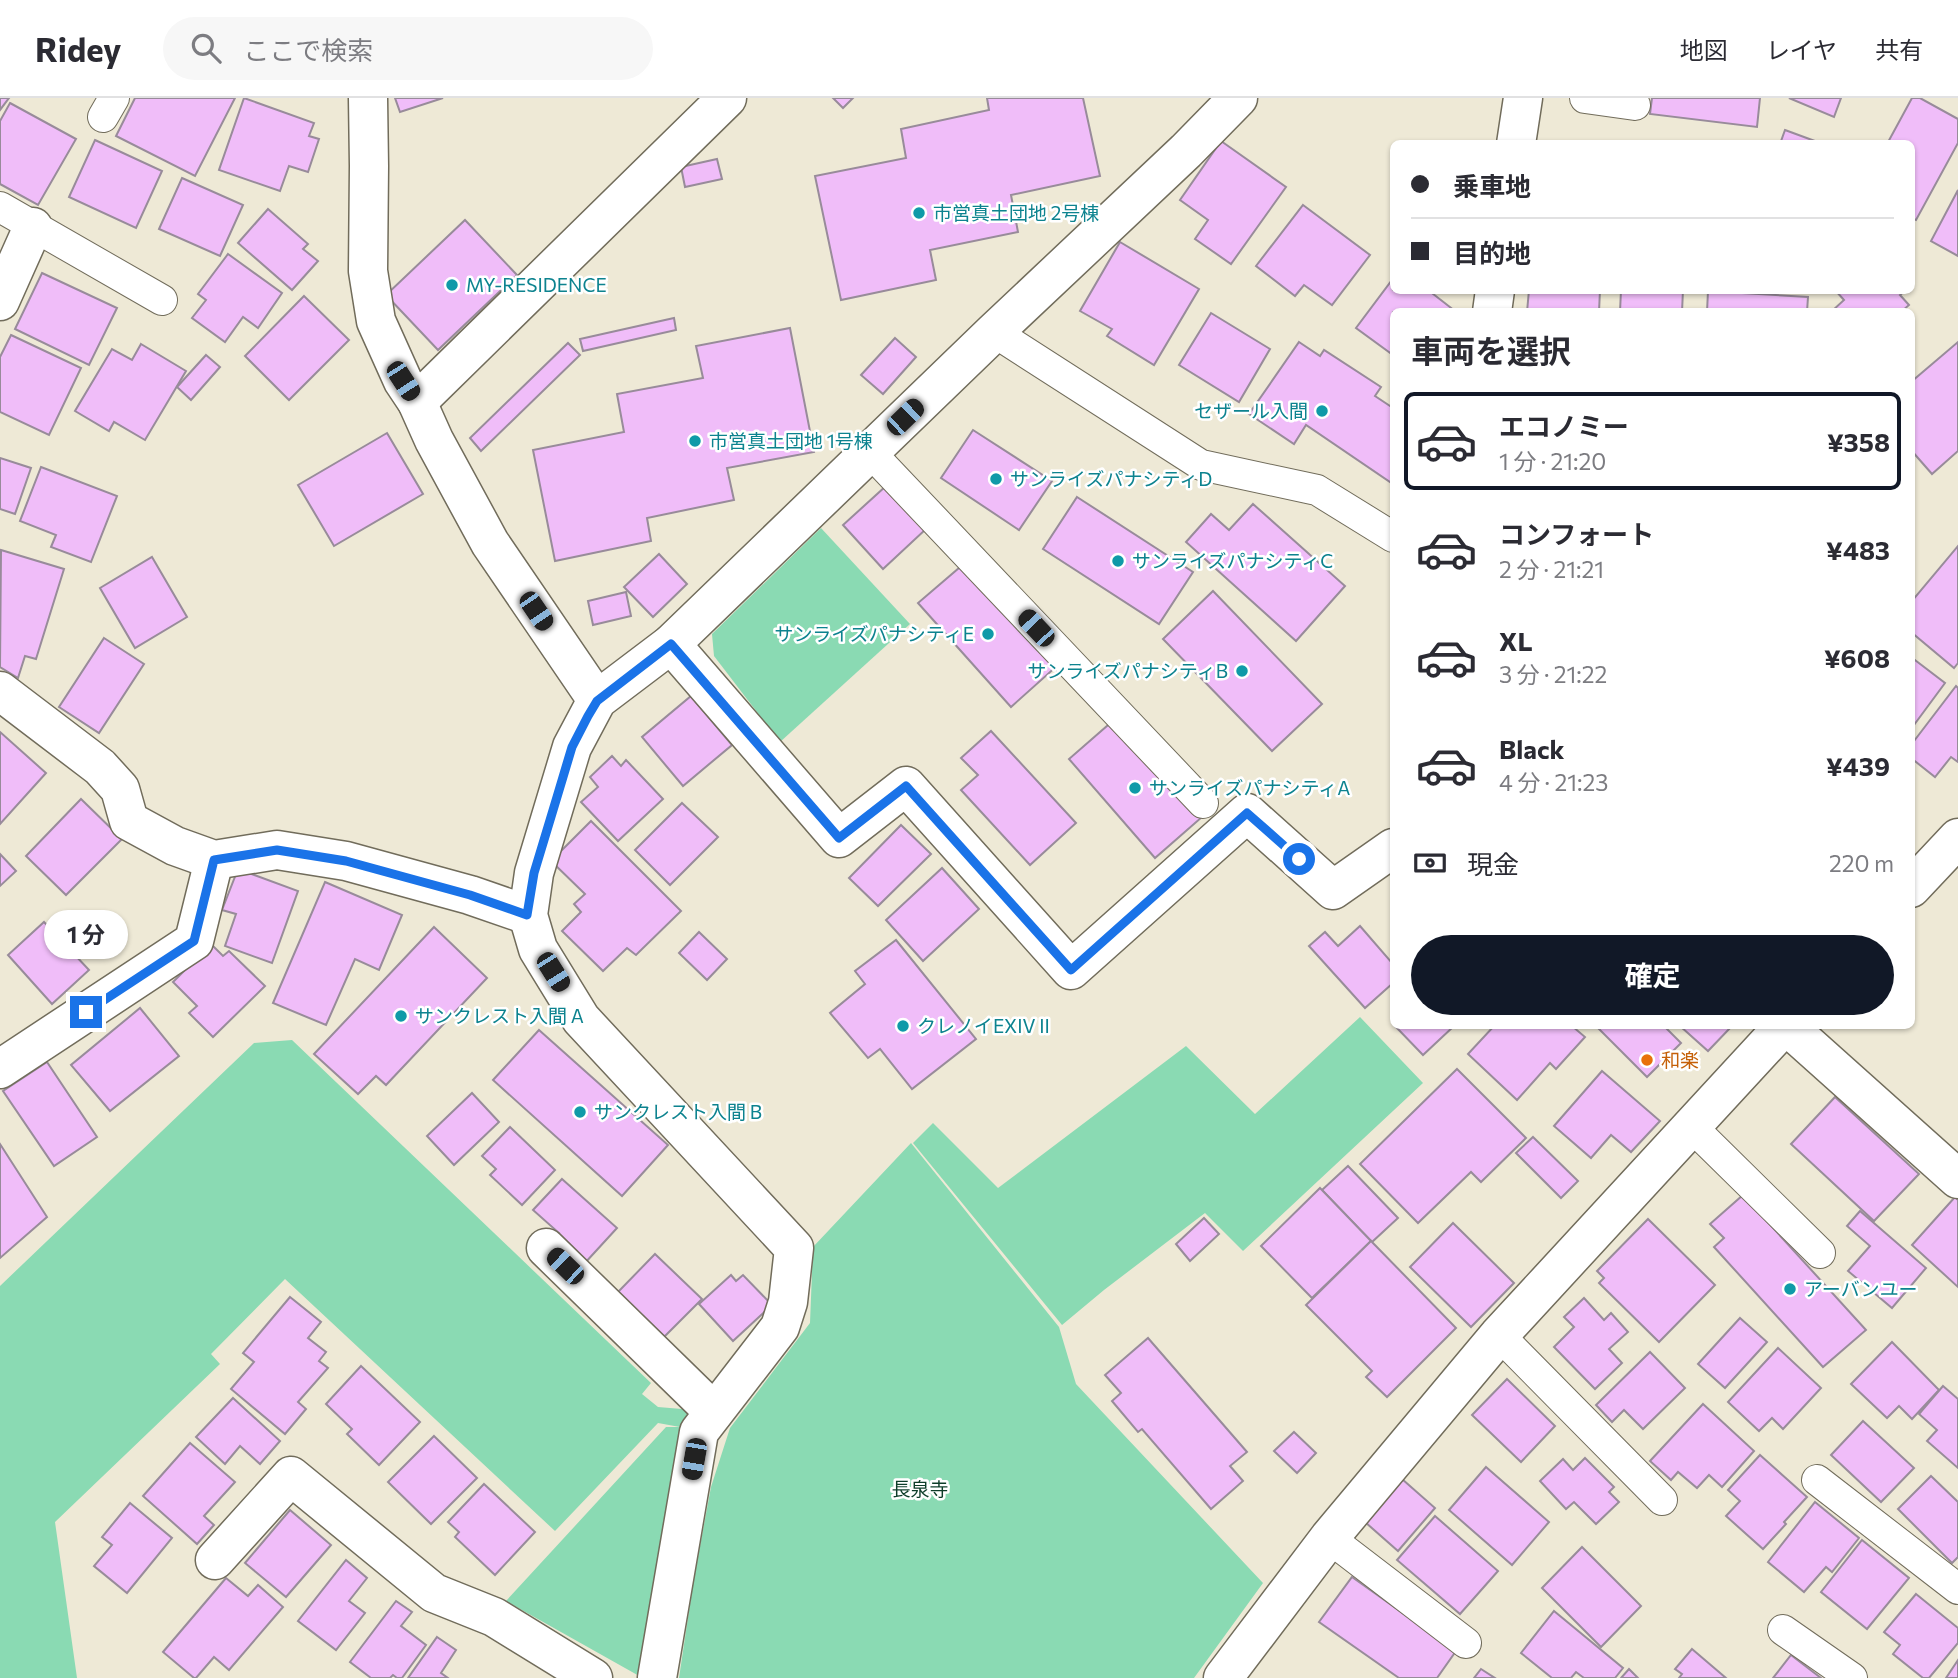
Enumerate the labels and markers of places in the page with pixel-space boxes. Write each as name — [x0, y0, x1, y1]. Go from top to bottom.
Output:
place label: 市営真土団地 2号棟 — [933, 201, 1099, 224]
marker: 市営真土団地 2号棟 — [911, 205, 927, 221]
place label: MY-RESIDENCE — [466, 273, 607, 296]
marker: MY-RESIDENCE — [444, 277, 460, 293]
place label: セザール入間 — [1194, 399, 1308, 422]
marker: セザール入間 — [1314, 403, 1330, 419]
place label: 市営真土団地 1号棟 — [709, 429, 873, 452]
marker: 市営真土団地 1号棟 — [687, 433, 703, 449]
place label: サンライズパナシティD — [1010, 467, 1212, 490]
marker: サンライズパナシティD — [988, 471, 1004, 487]
place label: サンライズパナシティC — [1132, 549, 1333, 572]
marker: サンライズパナシティC — [1110, 553, 1126, 569]
place label: サンライズパナシティE — [774, 622, 974, 645]
marker: サンライズパナシティE — [980, 626, 996, 642]
place label: サンライズパナシティB — [1027, 659, 1228, 682]
marker: サンライズパナシティB — [1234, 663, 1250, 679]
place label: サンライズパナシティA — [1149, 776, 1350, 799]
marker: サンライズパナシティA — [1127, 780, 1143, 796]
place label: サンクレスト入間 A — [415, 1004, 584, 1027]
marker: サンクレスト入間 A — [393, 1008, 409, 1024]
place label: クレノイEXIV II — [917, 1014, 1050, 1037]
marker: クレノイEXIV II — [895, 1018, 911, 1034]
place label: 和楽 — [1661, 1048, 1699, 1071]
marker: 和楽 — [1639, 1052, 1655, 1068]
place label: サンクレスト入間 B — [594, 1100, 762, 1123]
marker: サンクレスト入間 B — [572, 1104, 588, 1120]
place label: アーバンユー — [1804, 1277, 1918, 1300]
marker: アーバンユー — [1782, 1281, 1798, 1297]

